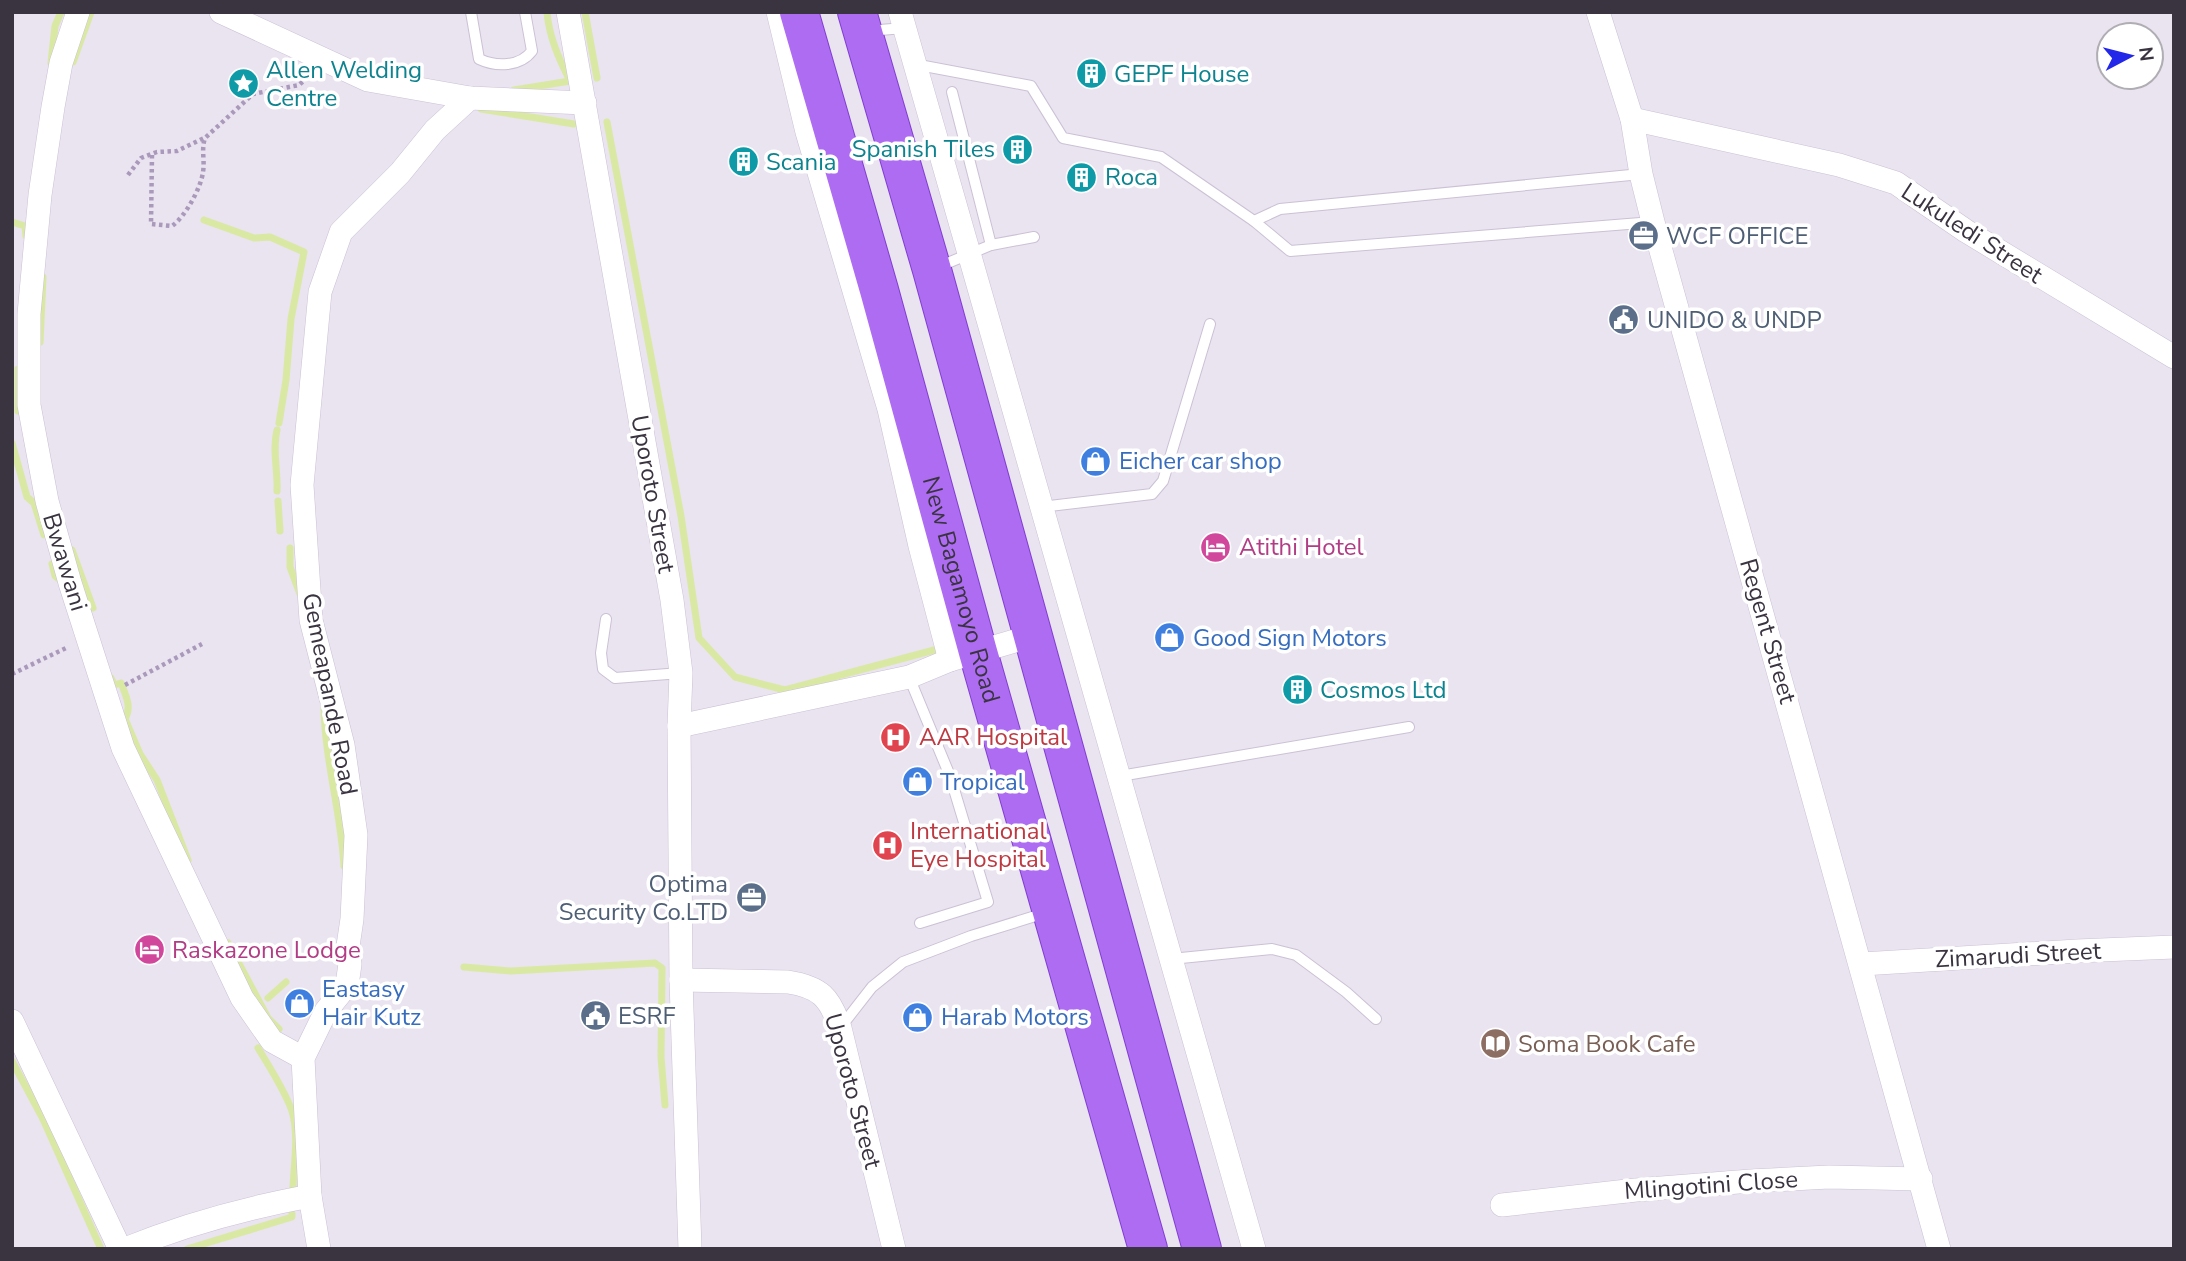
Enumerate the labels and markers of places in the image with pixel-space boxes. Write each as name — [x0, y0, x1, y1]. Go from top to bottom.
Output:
place label: Allen Welding Centre — [266, 54, 422, 114]
building icon: GEPF House — [1074, 57, 1108, 91]
place label: GEPF House — [1114, 58, 1249, 90]
place icon: Allen Welding Centre — [226, 67, 260, 101]
building icon: Spanish Tiles — [1001, 132, 1035, 166]
place label: Spanish Tiles — [852, 133, 995, 165]
building icon: Scania — [726, 145, 760, 179]
place label: Scania — [766, 146, 836, 178]
building icon: Roca — [1065, 160, 1099, 194]
place label: Roca — [1105, 161, 1158, 193]
office icon: WCF OFFICE — [1626, 219, 1660, 253]
place label: WCF OFFICE — [1666, 220, 1809, 252]
public building icon: UNIDO & UNDP — [1607, 303, 1641, 337]
place label: UNIDO & UNDP — [1647, 304, 1822, 336]
shop icon: Eicher car shop — [1079, 444, 1113, 478]
place label: Eicher car shop — [1119, 445, 1282, 477]
hotel icon: Atithi Hotel — [1199, 530, 1233, 564]
place label: Atithi Hotel — [1239, 531, 1364, 563]
shop icon: Good Sign Motors — [1153, 621, 1187, 655]
place label: Good Sign Motors — [1193, 622, 1387, 654]
building icon: Cosmos Ltd — [1280, 673, 1314, 707]
place label: Cosmos Ltd — [1320, 674, 1447, 706]
hospital icon: AAR Hospital — [879, 720, 913, 754]
place label: AAR Hospital — [919, 721, 1067, 753]
shop icon: Tropical — [900, 765, 934, 799]
place label: Tropical — [940, 766, 1025, 798]
place label: International Eye Hospital — [910, 815, 1047, 875]
hospital icon: International Eye Hospital — [870, 828, 904, 862]
place label: Optima Security Co.LTD — [559, 868, 728, 928]
office icon: Optima Security Co.LTD — [734, 881, 768, 915]
hotel icon: Raskazone Lodge — [132, 933, 166, 967]
place label: Raskazone Lodge — [172, 934, 361, 966]
place label: Eastasy Hair Kutz — [322, 973, 421, 1033]
shop icon: Eastasy Hair Kutz — [282, 986, 316, 1020]
public building icon: ESRF — [578, 999, 612, 1033]
place label: ESRF — [618, 1000, 676, 1032]
shop icon: Harab Motors — [901, 1000, 935, 1034]
place label: Harab Motors — [941, 1001, 1089, 1033]
library icon: Soma Book Cafe — [1478, 1027, 1512, 1061]
place label: Soma Book Cafe — [1518, 1028, 1696, 1060]

